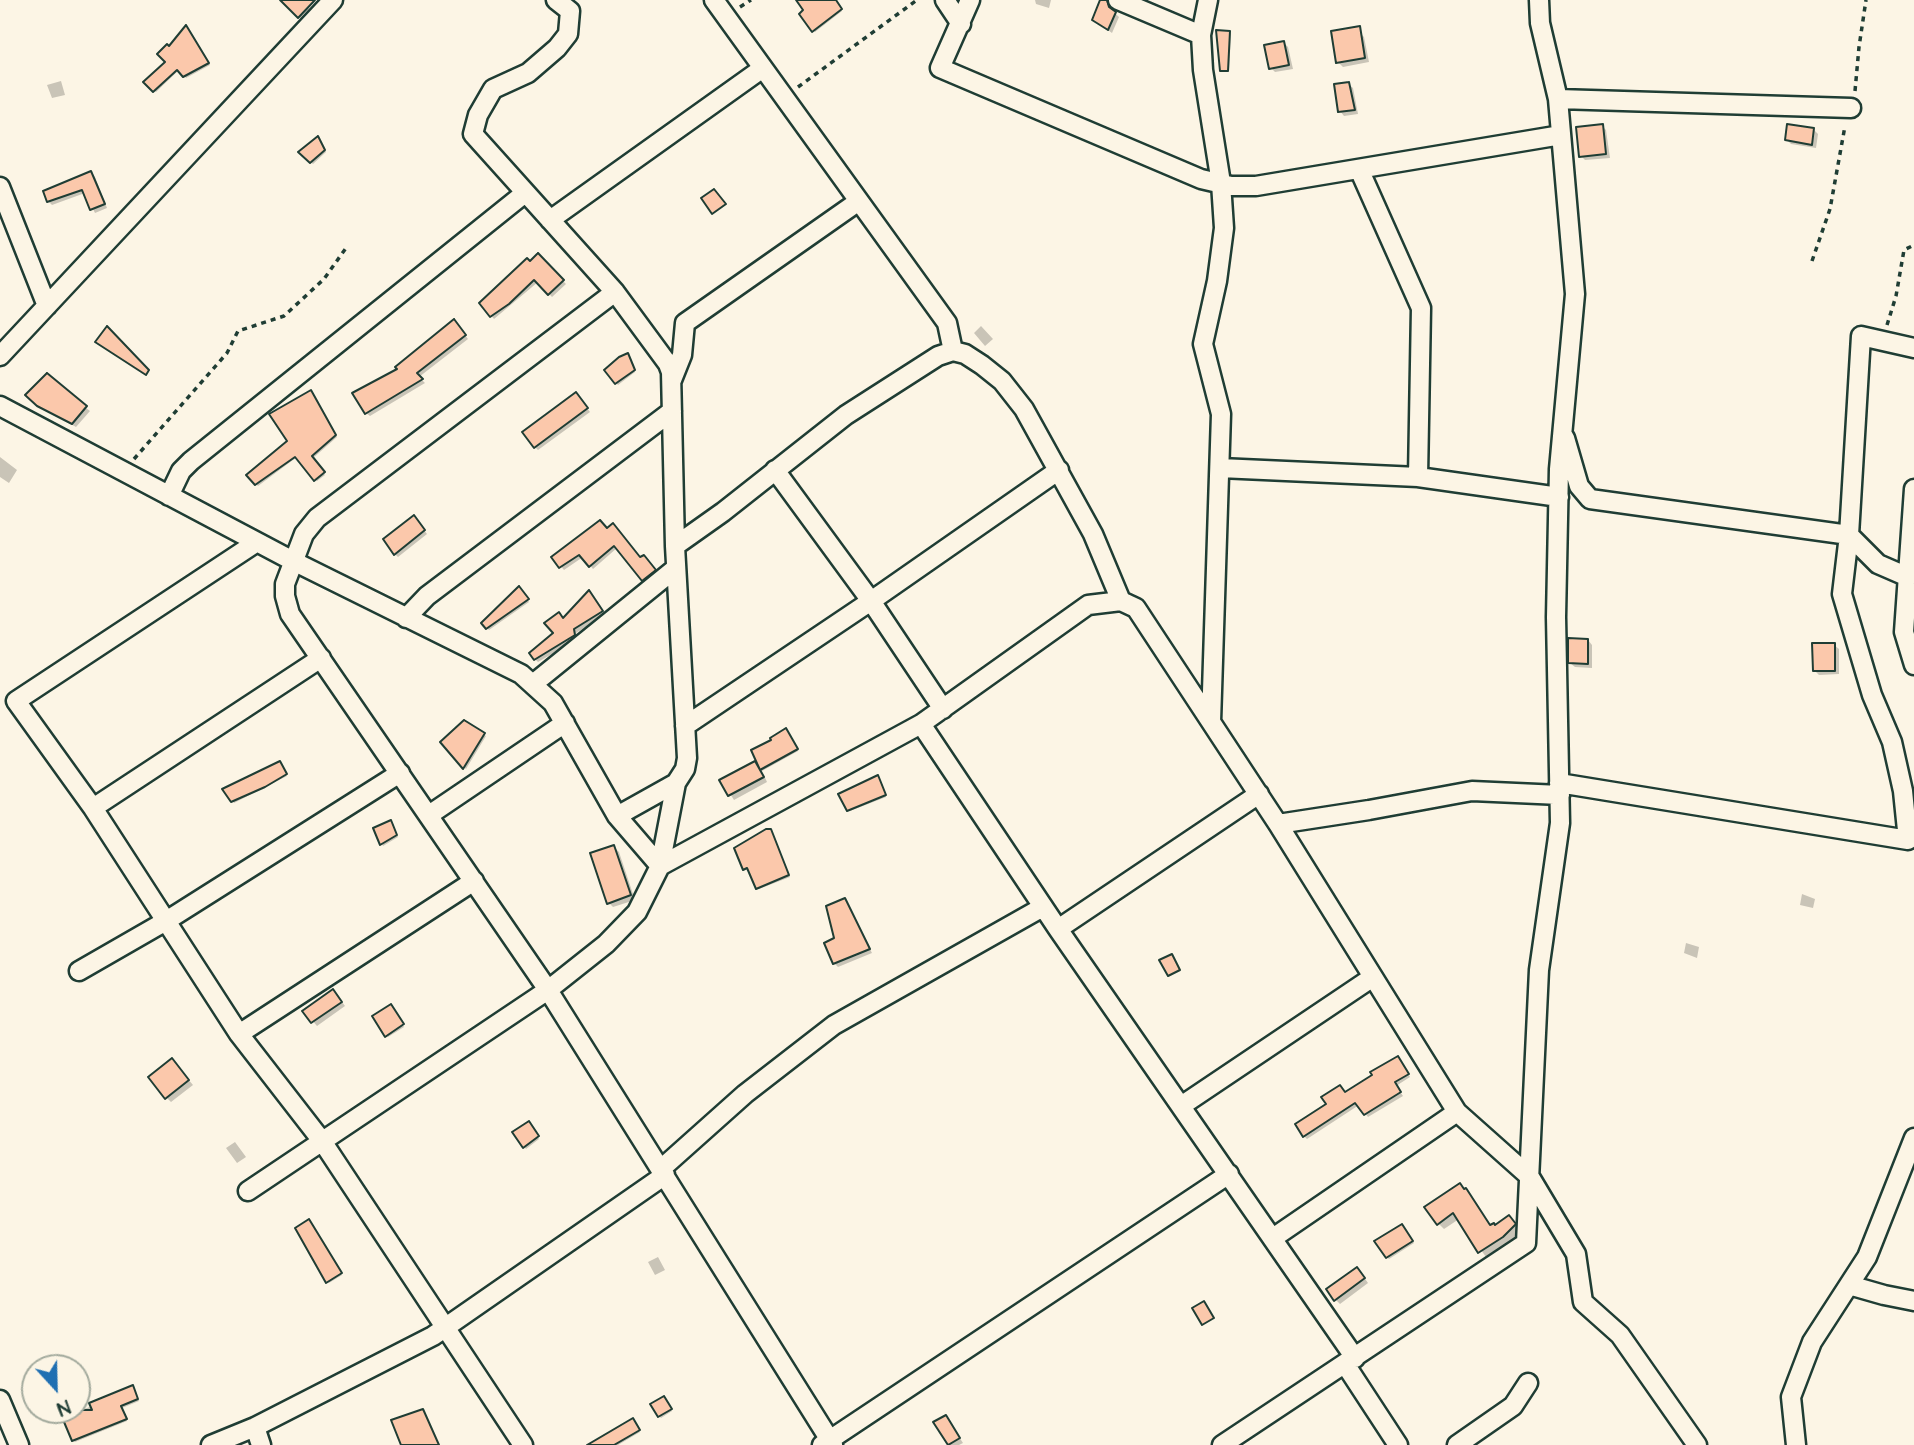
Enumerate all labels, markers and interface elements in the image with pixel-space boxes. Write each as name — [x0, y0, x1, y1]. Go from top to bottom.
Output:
north arrow — [21, 1354, 91, 1424]
text: N — [53, 1392, 74, 1422]

